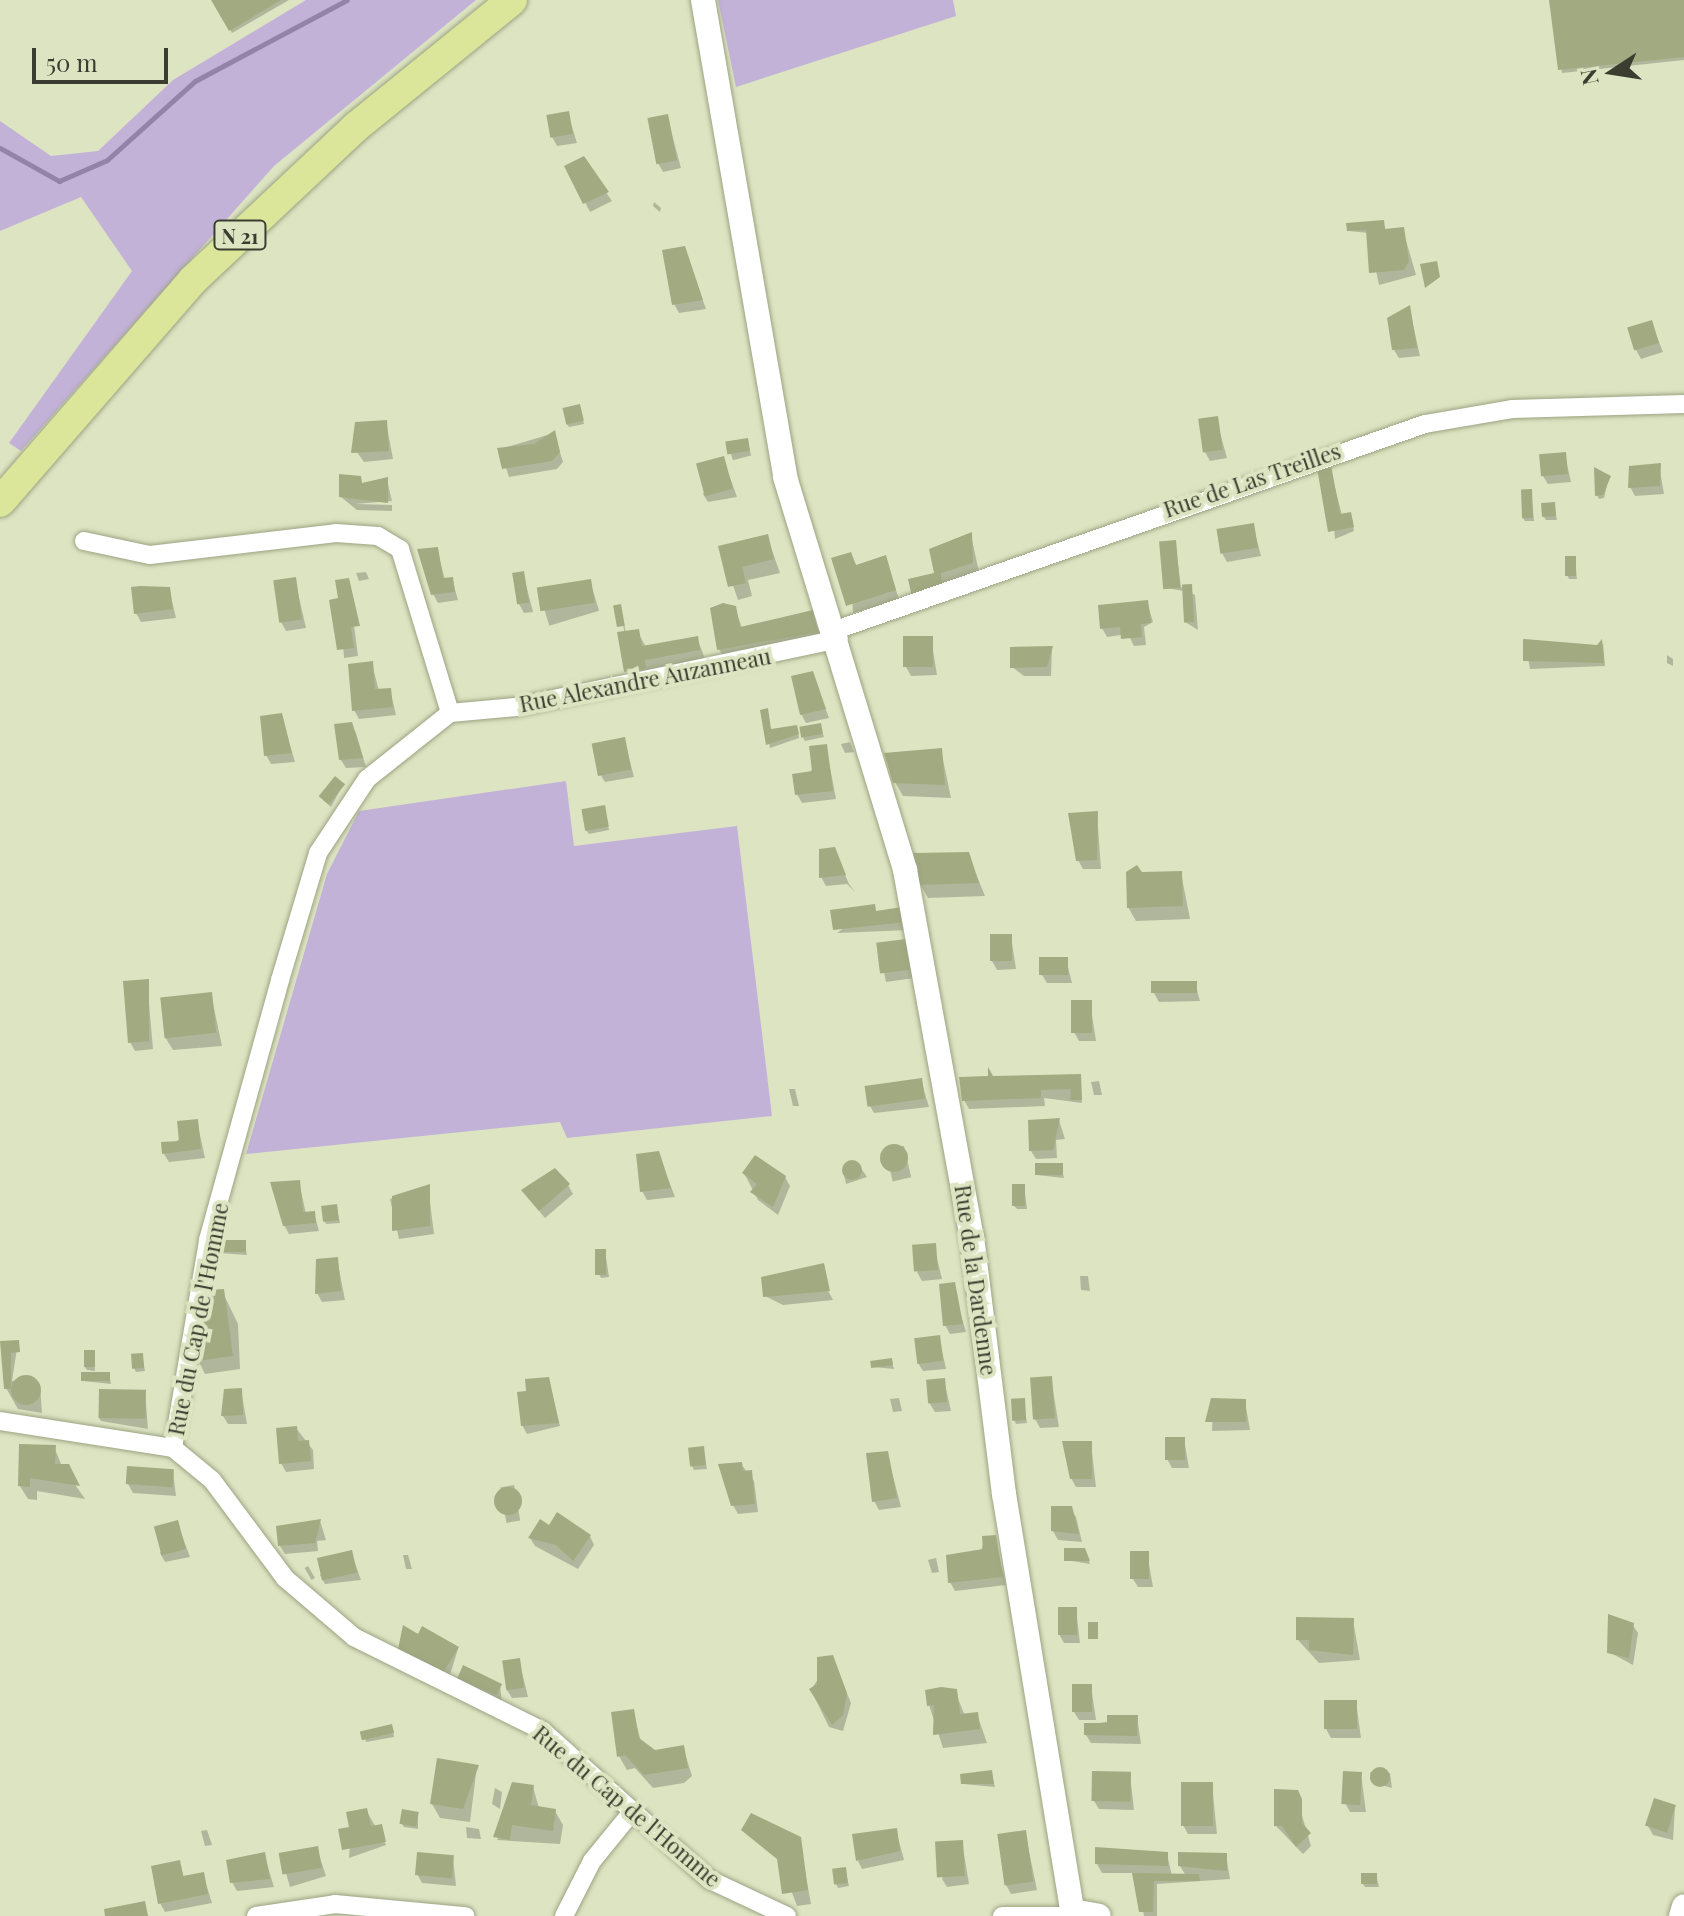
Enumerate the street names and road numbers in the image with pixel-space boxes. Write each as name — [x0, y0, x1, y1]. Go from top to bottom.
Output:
road number: N 21 — [212, 219, 268, 251]
street label: Rue de Las Treilles — [1160, 437, 1344, 523]
street label: Rue Alexandre Auzanneau — [516, 643, 774, 717]
street label: Rue de la Dardenne — [949, 1183, 1003, 1377]
street label: Rue du Cap de l'Homme — [162, 1200, 234, 1438]
street label: Rue du Cap de l'Homme — [528, 1720, 726, 1892]

